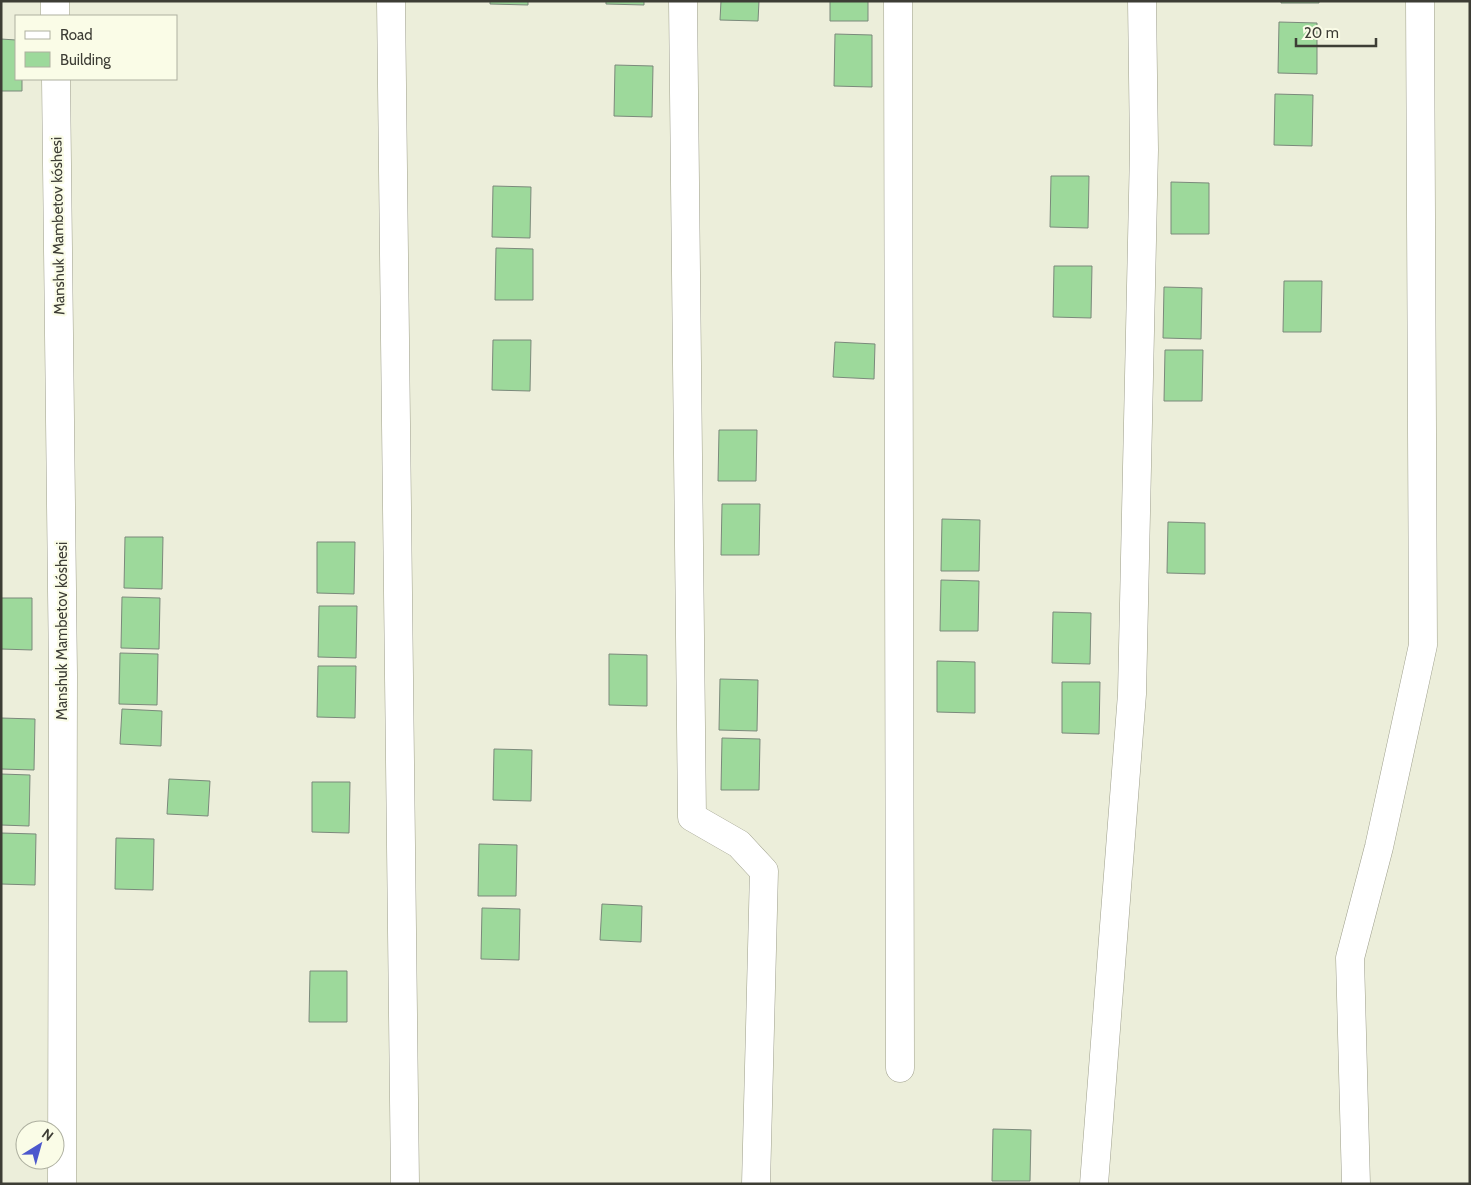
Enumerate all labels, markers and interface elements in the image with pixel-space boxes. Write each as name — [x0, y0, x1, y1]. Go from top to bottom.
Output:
legend — [15, 15, 178, 80]
scale bar — [1296, 15, 1376, 47]
text: 20 m — [1304, 24, 1339, 42]
text: Road — [60, 26, 93, 44]
text: Building — [60, 51, 111, 69]
street label: Manshuk Mambetov kóshesi — [47, 137, 69, 315]
street label: Manshuk Mambetov kóshesi — [53, 542, 71, 720]
north arrow — [15, 1120, 65, 1170]
text: N — [38, 1124, 57, 1145]

